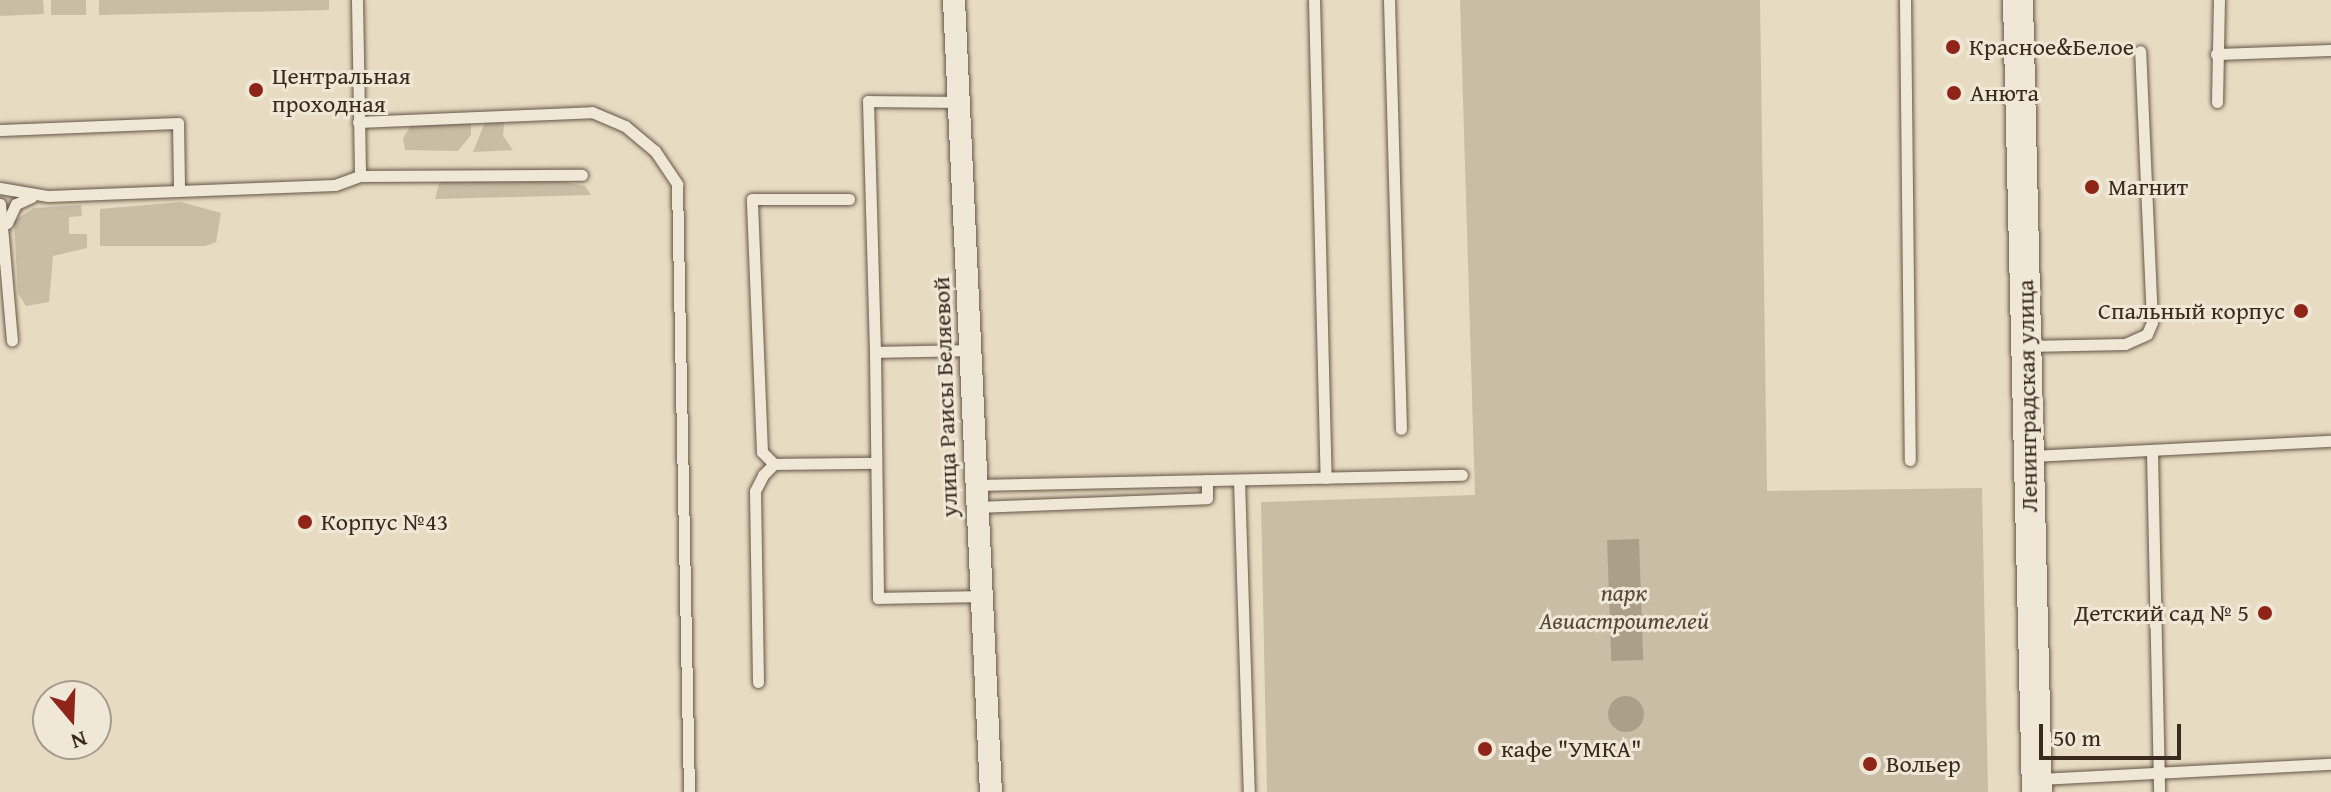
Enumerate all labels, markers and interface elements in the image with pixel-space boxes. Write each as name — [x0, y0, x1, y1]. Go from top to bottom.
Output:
place label: Красное&Белое — [1969, 33, 2134, 61]
marker: Красное&Белое — [1944, 38, 1962, 56]
place label: Центральная проходная — [272, 62, 411, 118]
place label: Анюта — [1970, 79, 2039, 107]
marker: Центральная проходная — [247, 81, 265, 99]
marker: Анюта — [1945, 84, 1963, 102]
place label: Магнит — [2108, 173, 2188, 201]
marker: Магнит — [2083, 178, 2101, 196]
street label: улица Раисы Беляевой — [926, 276, 964, 518]
street label: Ленинградская улица — [2011, 279, 2043, 513]
place label: Спальный корпус — [2098, 297, 2285, 325]
marker: Спальный корпус — [2292, 302, 2310, 320]
place label: Корпус №43 — [321, 508, 448, 536]
marker: Корпус №43 — [296, 513, 314, 531]
park label: парк Авиастроителей — [1539, 579, 1709, 635]
place label: Детский сад № 5 — [2074, 599, 2249, 627]
marker: Детский сад № 5 — [2256, 604, 2274, 622]
north arrow — [32, 680, 112, 760]
scale bar — [2043, 708, 2185, 758]
text: 50 m — [2053, 720, 2101, 755]
text: N — [67, 723, 91, 758]
place label: кафе "УМКА" — [1501, 735, 1641, 763]
marker: кафе "УМКА" — [1476, 740, 1494, 758]
place label: Вольер — [1886, 750, 1961, 778]
marker: Вольер — [1861, 755, 1879, 773]

